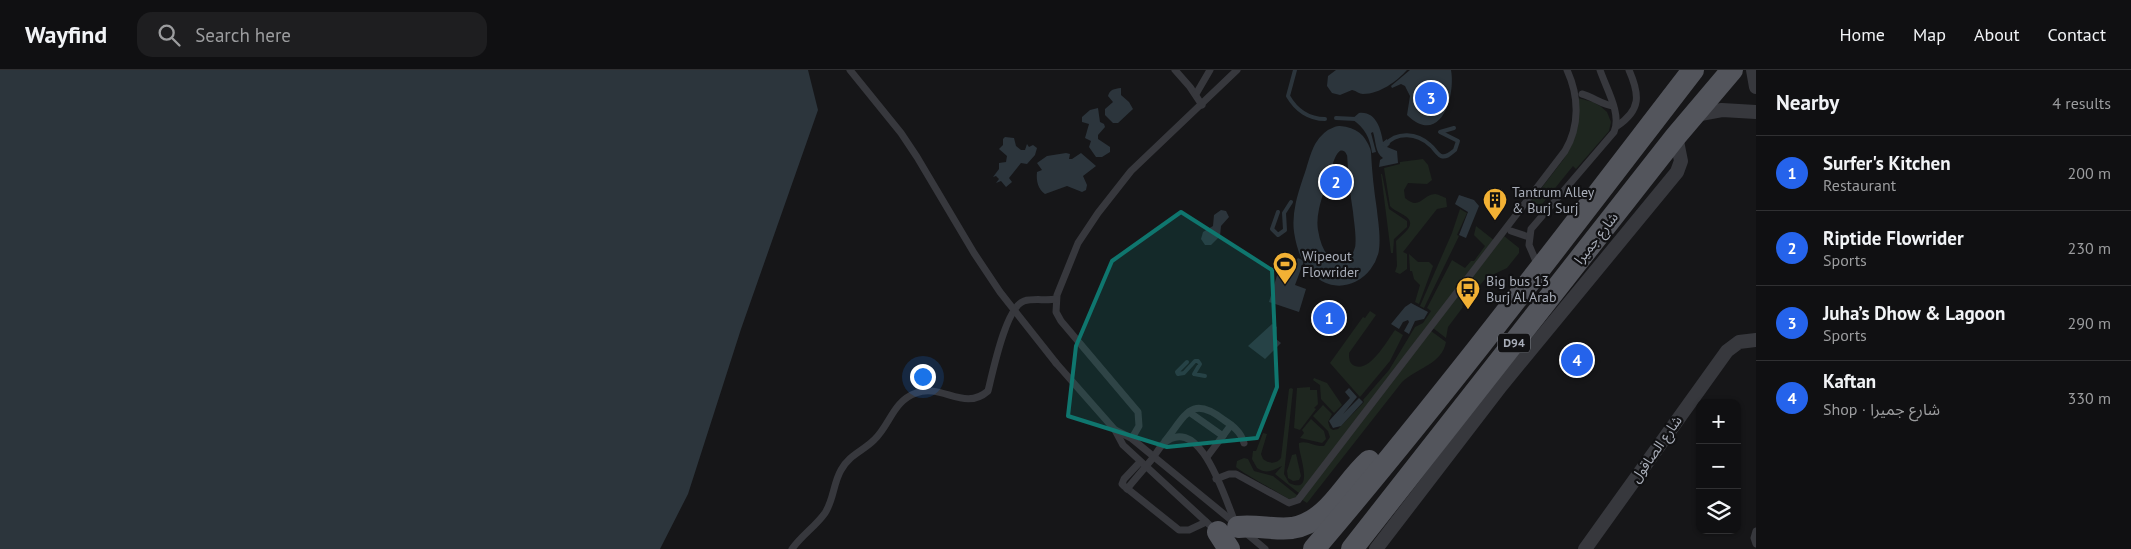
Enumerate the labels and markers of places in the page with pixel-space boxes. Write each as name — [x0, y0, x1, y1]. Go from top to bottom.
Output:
pin: 3 — [1415, 79, 1447, 117]
pin: 2 — [1320, 163, 1352, 201]
place label: Tantrum Alley & Burj Surj — [1512, 183, 1595, 217]
building icon: Tantrum Alley & Burj Surj — [1482, 187, 1508, 221]
place label: Wipeout Flowrider — [1302, 247, 1359, 281]
sports icon: Wipeout Flowrider — [1272, 251, 1298, 285]
place label: Big bus 13 Burj Al Arab — [1486, 272, 1557, 306]
bus stop icon: Big bus 13 Burj Al Arab — [1455, 276, 1481, 310]
pin: 1 — [1313, 299, 1345, 337]
pin: 4 — [1561, 341, 1593, 379]

